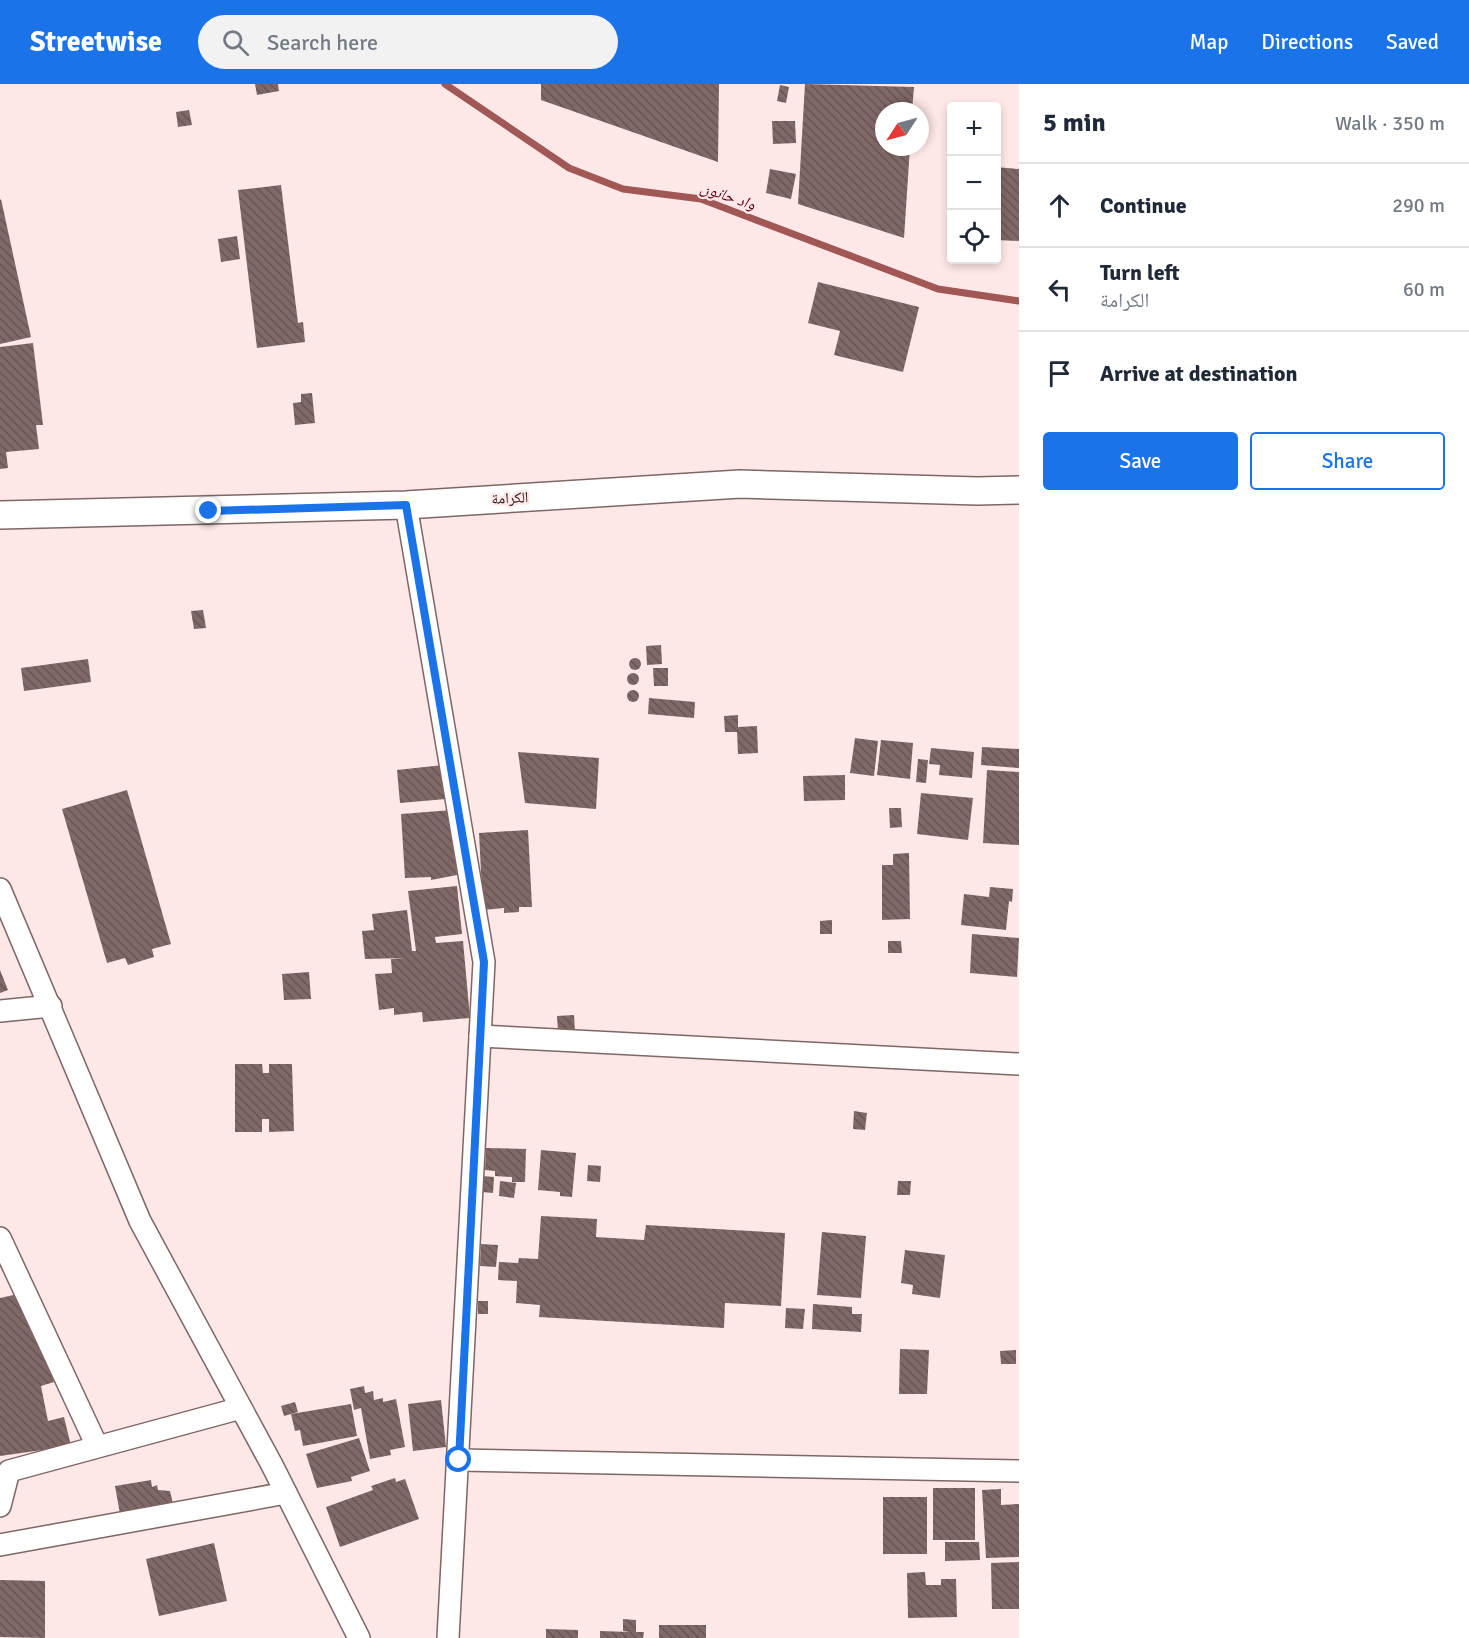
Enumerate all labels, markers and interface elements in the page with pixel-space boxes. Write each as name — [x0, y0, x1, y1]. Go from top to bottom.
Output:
search box — [198, 15, 618, 69]
text: Streetwise — [30, 25, 162, 59]
icon: search — [219, 26, 252, 59]
text: Search here — [267, 29, 378, 56]
text: Map — [1190, 29, 1228, 55]
text: Directions — [1261, 29, 1353, 55]
text: Saved — [1386, 29, 1439, 55]
north arrow — [875, 102, 929, 156]
map controls — [947, 102, 1001, 264]
button: + — [947, 102, 1001, 156]
text: 5 min — [1043, 107, 1106, 139]
text: Walk · 350 m — [1335, 111, 1445, 136]
button: − — [947, 156, 1001, 210]
water label: واد حانون — [698, 177, 759, 215]
icon: ahead — [1043, 189, 1076, 222]
text: Continue — [1100, 192, 1187, 219]
text: 290 m — [1392, 193, 1445, 218]
button: locate — [947, 210, 1001, 264]
text: Turn left — [1100, 259, 1180, 286]
icon: left — [1043, 273, 1076, 306]
text: 60 m — [1403, 277, 1445, 302]
text: الكرامة — [1100, 288, 1149, 313]
icon: arrive — [1043, 357, 1076, 390]
text: Arrive at destination — [1100, 360, 1297, 387]
button: Save — [1043, 432, 1238, 490]
button: Share — [1250, 432, 1445, 490]
street label: الكرامة — [491, 488, 529, 508]
route end — [195, 497, 221, 523]
route start — [445, 1446, 471, 1472]

